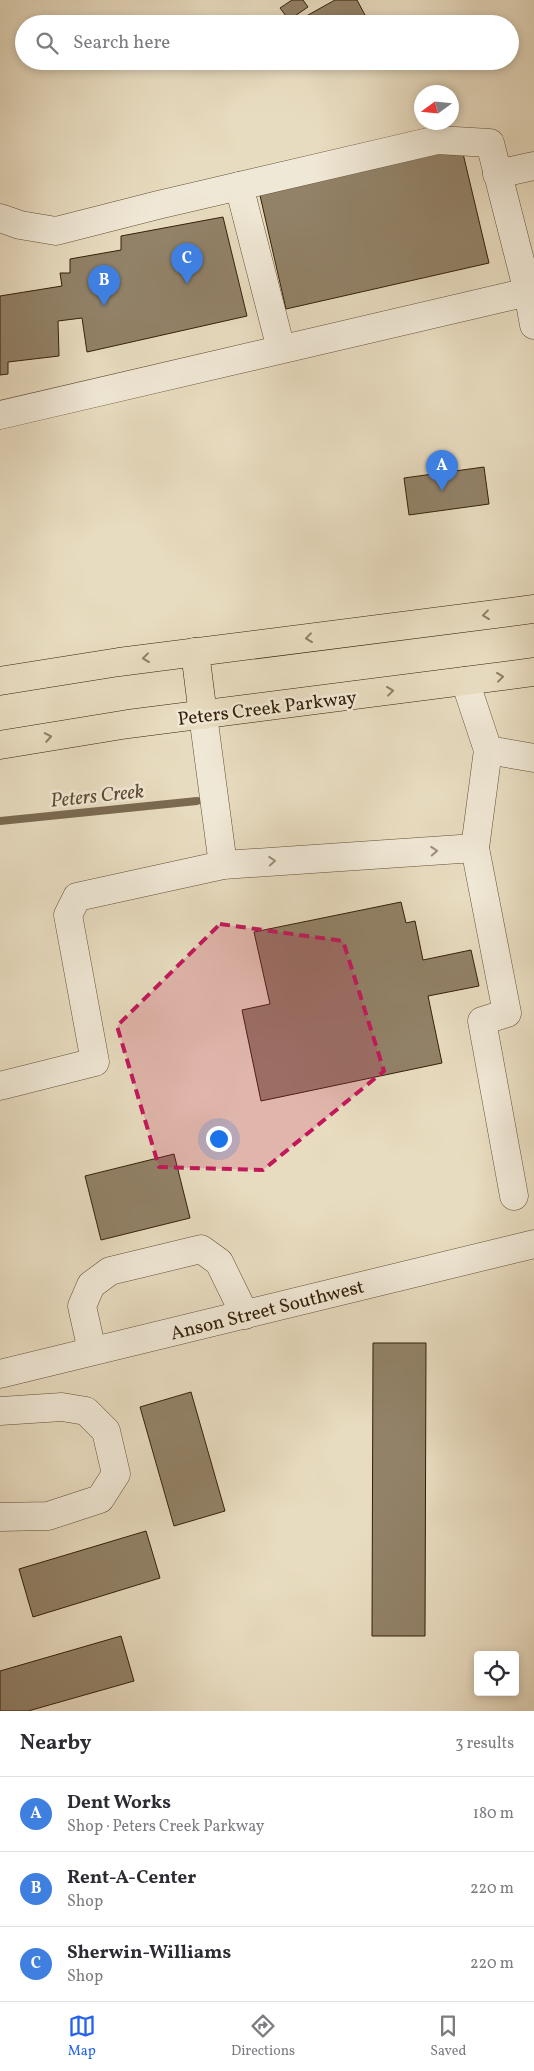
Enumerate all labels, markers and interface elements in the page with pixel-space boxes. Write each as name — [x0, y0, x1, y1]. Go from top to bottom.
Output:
search box — [15, 15, 519, 70]
icon: search — [33, 29, 61, 57]
text: Search here — [73, 30, 170, 56]
north arrow — [414, 85, 459, 130]
pin: C — [171, 243, 203, 284]
pin: B — [88, 265, 120, 306]
pin: A — [426, 450, 458, 491]
one-way arrow — [481, 609, 489, 620]
one-way arrow — [305, 632, 314, 642]
one-way arrow — [142, 653, 151, 663]
one-way arrow — [496, 672, 504, 683]
street label: Peters Creek Parkway — [176, 685, 358, 733]
one-way arrow — [387, 686, 395, 697]
one-way arrow — [44, 732, 52, 742]
water label: Peters Creek — [49, 778, 145, 816]
one-way arrow — [430, 845, 438, 856]
one-way arrow — [268, 856, 276, 867]
your location — [206, 1126, 232, 1152]
street label: Anson Street Southwest — [168, 1274, 367, 1348]
map controls — [474, 1651, 519, 1696]
button: locate — [474, 1651, 519, 1696]
text: Nearby — [20, 1729, 91, 1758]
text: 3 results — [455, 1733, 514, 1755]
text: Dent Works — [67, 1790, 171, 1816]
text: A — [30, 1803, 42, 1825]
text: 180 m — [473, 1803, 514, 1825]
text: Shop · Peters Creek Parkway — [67, 1816, 264, 1838]
text: Rent-A-Center — [67, 1865, 196, 1891]
text: B — [31, 1878, 41, 1900]
text: 220 m — [470, 1878, 514, 1900]
text: Shop — [67, 1891, 103, 1913]
text: Sherwin-Williams — [67, 1940, 231, 1966]
text: C — [31, 1953, 41, 1975]
text: 220 m — [470, 1953, 514, 1975]
text: Shop — [67, 1966, 103, 1988]
tab: Map — [68, 2012, 96, 2061]
tab: Directions — [231, 2012, 295, 2061]
tab: Saved — [430, 2012, 466, 2061]

